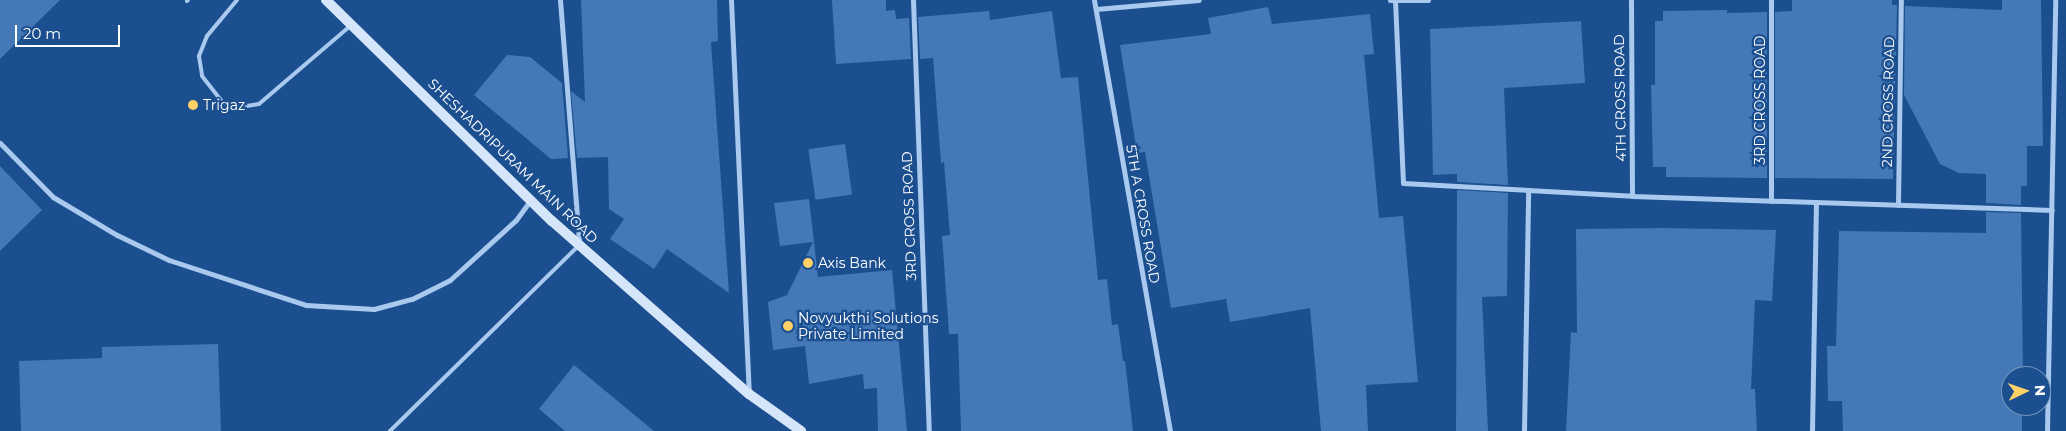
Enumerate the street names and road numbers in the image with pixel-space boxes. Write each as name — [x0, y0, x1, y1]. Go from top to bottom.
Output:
street label: 4TH CROSS ROAD — [1610, 34, 1630, 162]
street label: 3RD CROSS ROAD — [1752, 35, 1768, 165]
street label: 2ND CROSS ROAD — [1878, 37, 1898, 167]
street label: SHESHADRIPURAM MAIN ROAD — [425, 75, 601, 247]
street label: 5TH A CROSS ROAD — [1123, 143, 1163, 285]
street label: 3RD CROSS ROAD — [898, 151, 920, 281]

